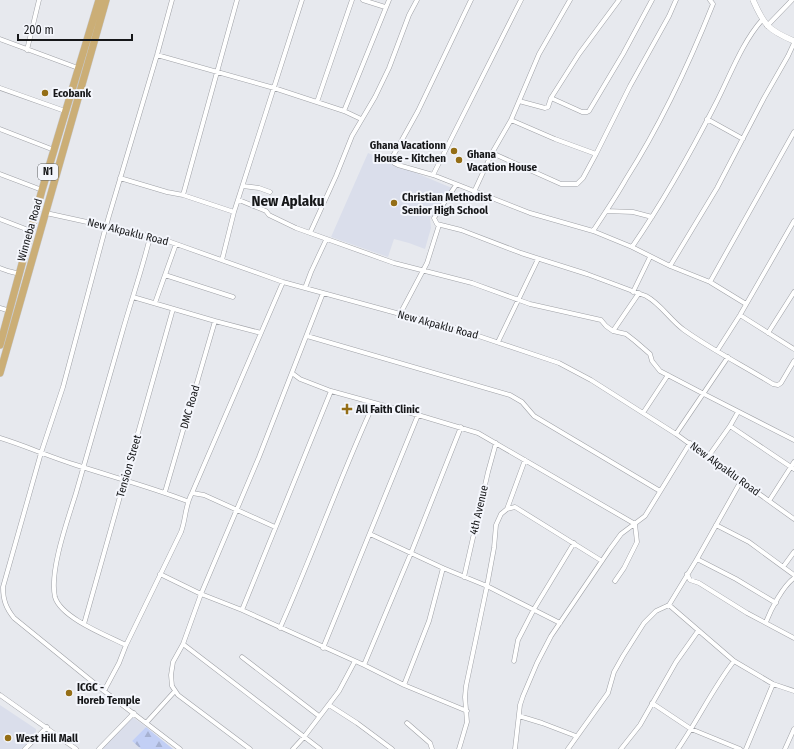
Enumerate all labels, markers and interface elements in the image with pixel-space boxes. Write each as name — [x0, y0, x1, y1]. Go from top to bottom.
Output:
scale bar — [18, 16, 132, 42]
text: 200 m — [24, 23, 54, 37]
place label: Ecobank — [53, 87, 92, 100]
marker: Ecobank — [40, 88, 50, 98]
place label: Ghana Vacationn House - Kitchen — [370, 139, 446, 165]
marker: Ghana Vacationn House - Kitchen — [449, 146, 459, 156]
place label: Ghana Vacation House — [466, 148, 538, 174]
marker: Ghana Vacation House — [454, 155, 464, 165]
road number: N1 — [38, 164, 58, 180]
place label: Christian Methodist Senior High School — [402, 191, 492, 217]
district label: New Aplaku — [251, 192, 325, 210]
street label: Winneba Road — [15, 197, 45, 263]
marker: Christian Methodist Senior High School — [389, 198, 399, 208]
street label: New Akpaklu Road — [86, 216, 170, 248]
street label: New Akpaklu Road — [396, 308, 480, 342]
street label: DMC Road — [178, 384, 202, 430]
marker: All Faith Clinic — [341, 403, 353, 415]
place label: All Faith Clinic — [355, 403, 420, 416]
street label: Tension Street — [114, 433, 144, 499]
street label: New Akpaklu Road — [688, 439, 762, 499]
street label: 4th Avenue — [467, 484, 491, 536]
place label: ICGC - Horeb Temple — [77, 681, 141, 707]
marker: ICGC - Horeb Temple — [64, 688, 74, 698]
place label: West Hill Mall — [16, 732, 79, 745]
marker: West Hill Mall — [3, 733, 13, 743]

